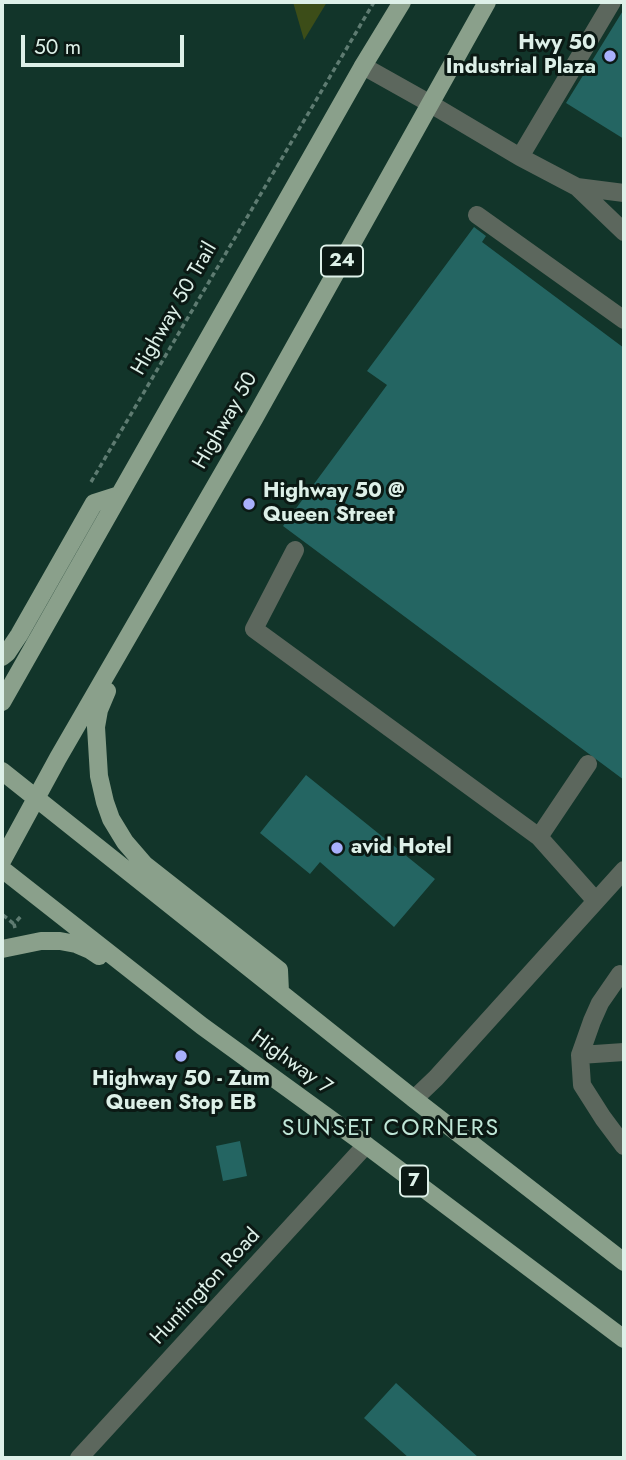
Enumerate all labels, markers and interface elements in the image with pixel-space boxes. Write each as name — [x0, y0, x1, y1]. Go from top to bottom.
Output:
scale bar — [24, 21, 187, 65]
place label: Hwy 50 Industrial Plaza — [446, 31, 596, 81]
text: 50 m — [34, 32, 81, 62]
marker: Hwy 50 Industrial Plaza — [602, 48, 618, 64]
street label: Highway 50 Trail — [127, 238, 223, 380]
road number: 24 — [321, 246, 363, 276]
street label: Highway 50 — [188, 368, 264, 474]
place label: Highway 50 @ Queen Street — [263, 479, 404, 529]
marker: Highway 50 @ Queen Street — [241, 496, 257, 512]
place label: avid Hotel — [351, 835, 452, 861]
marker: avid Hotel — [329, 840, 345, 856]
street label: Highway 7 — [245, 1025, 337, 1101]
marker: Highway 50 - Zum Queen Stop EB — [173, 1048, 189, 1064]
place label: Highway 50 - Zum Queen Stop EB — [92, 1067, 270, 1117]
district label: SUNSET CORNERS — [284, 1115, 498, 1143]
road number: 7 — [400, 1166, 428, 1196]
street label: Huntington Road — [146, 1224, 266, 1350]

